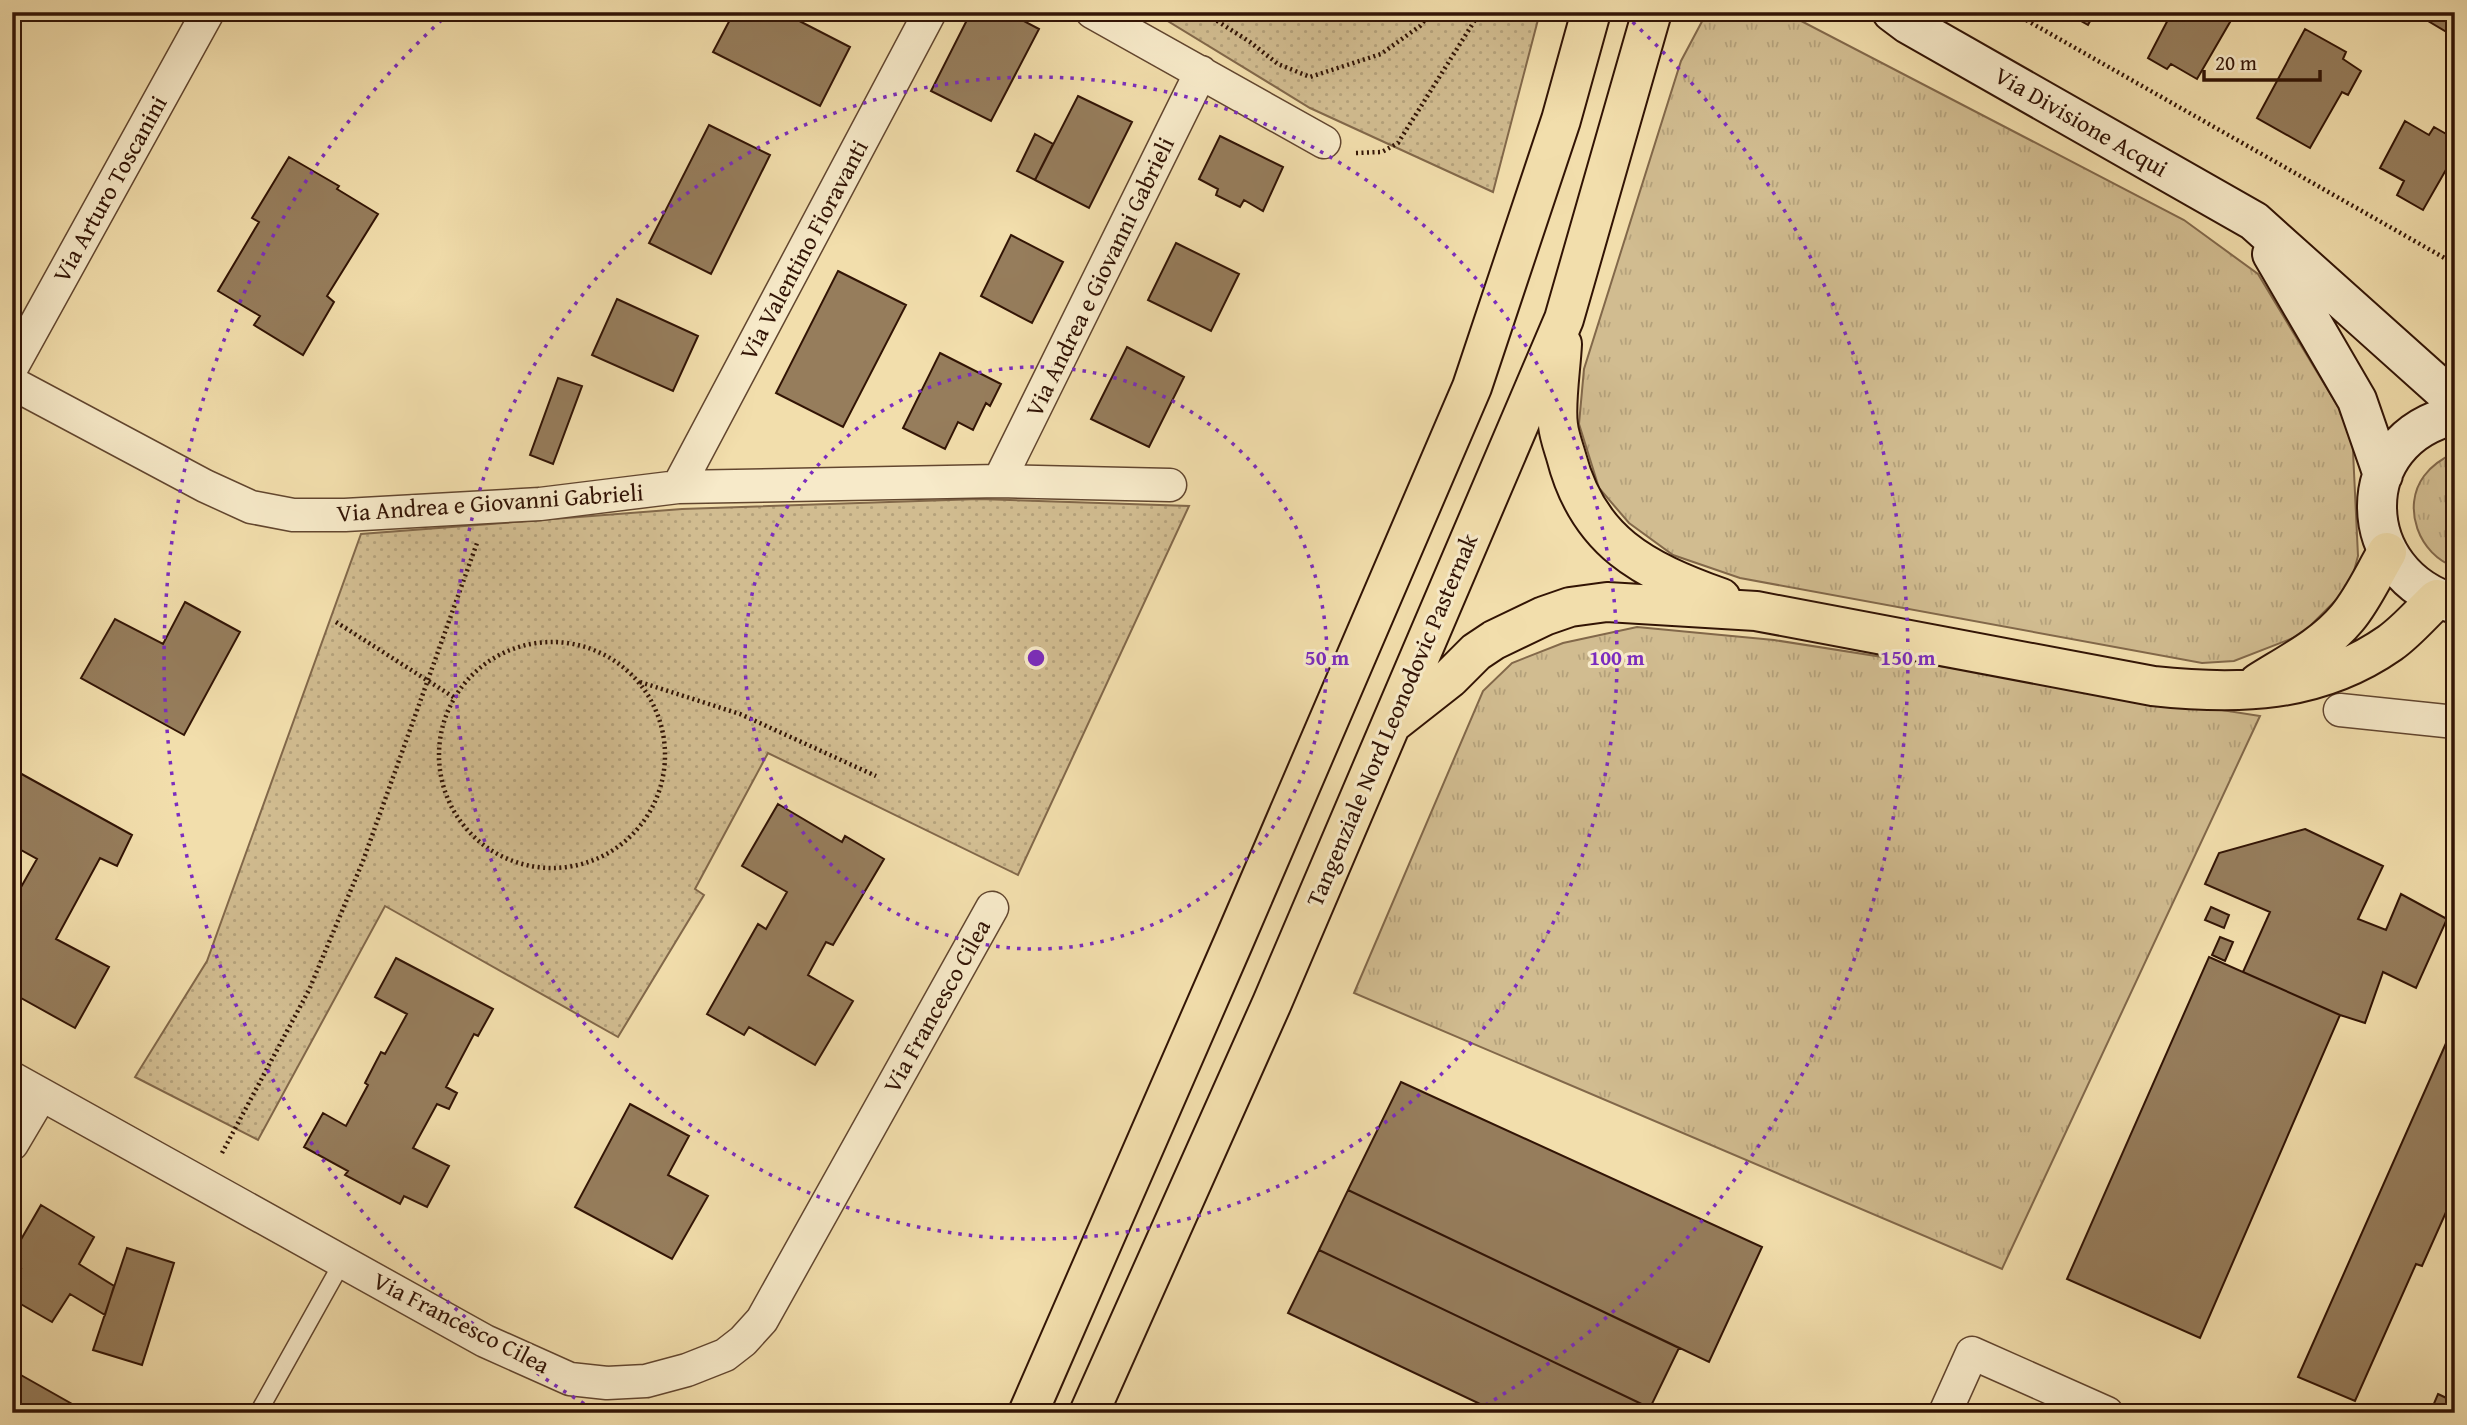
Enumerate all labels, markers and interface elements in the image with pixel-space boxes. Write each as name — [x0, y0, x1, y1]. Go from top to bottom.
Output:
scale bar — [2204, 38, 2320, 82]
text: 20 m — [2215, 47, 2257, 78]
street label: Via Divisione Acqui — [1988, 58, 2175, 186]
street label: Via Arturo Toscanini — [44, 89, 176, 289]
street label: Via Andrea e Giovanni Gabrieli — [1016, 131, 1183, 423]
street label: Via Valentino Fioravanti — [731, 133, 877, 366]
street label: Via Andrea e Giovanni Gabrieli — [335, 474, 645, 531]
street label: Tangenziale Nord Leonodovic Pasternak — [1297, 527, 1487, 912]
text: 50 m — [1305, 642, 1349, 673]
text: 100 m — [1589, 642, 1645, 673]
text: 150 m — [1880, 642, 1936, 673]
centre of rings — [1024, 646, 1048, 670]
street label: Via Francesco Cilea — [874, 912, 999, 1099]
street label: Via Francesco Cilea — [367, 1263, 556, 1382]

